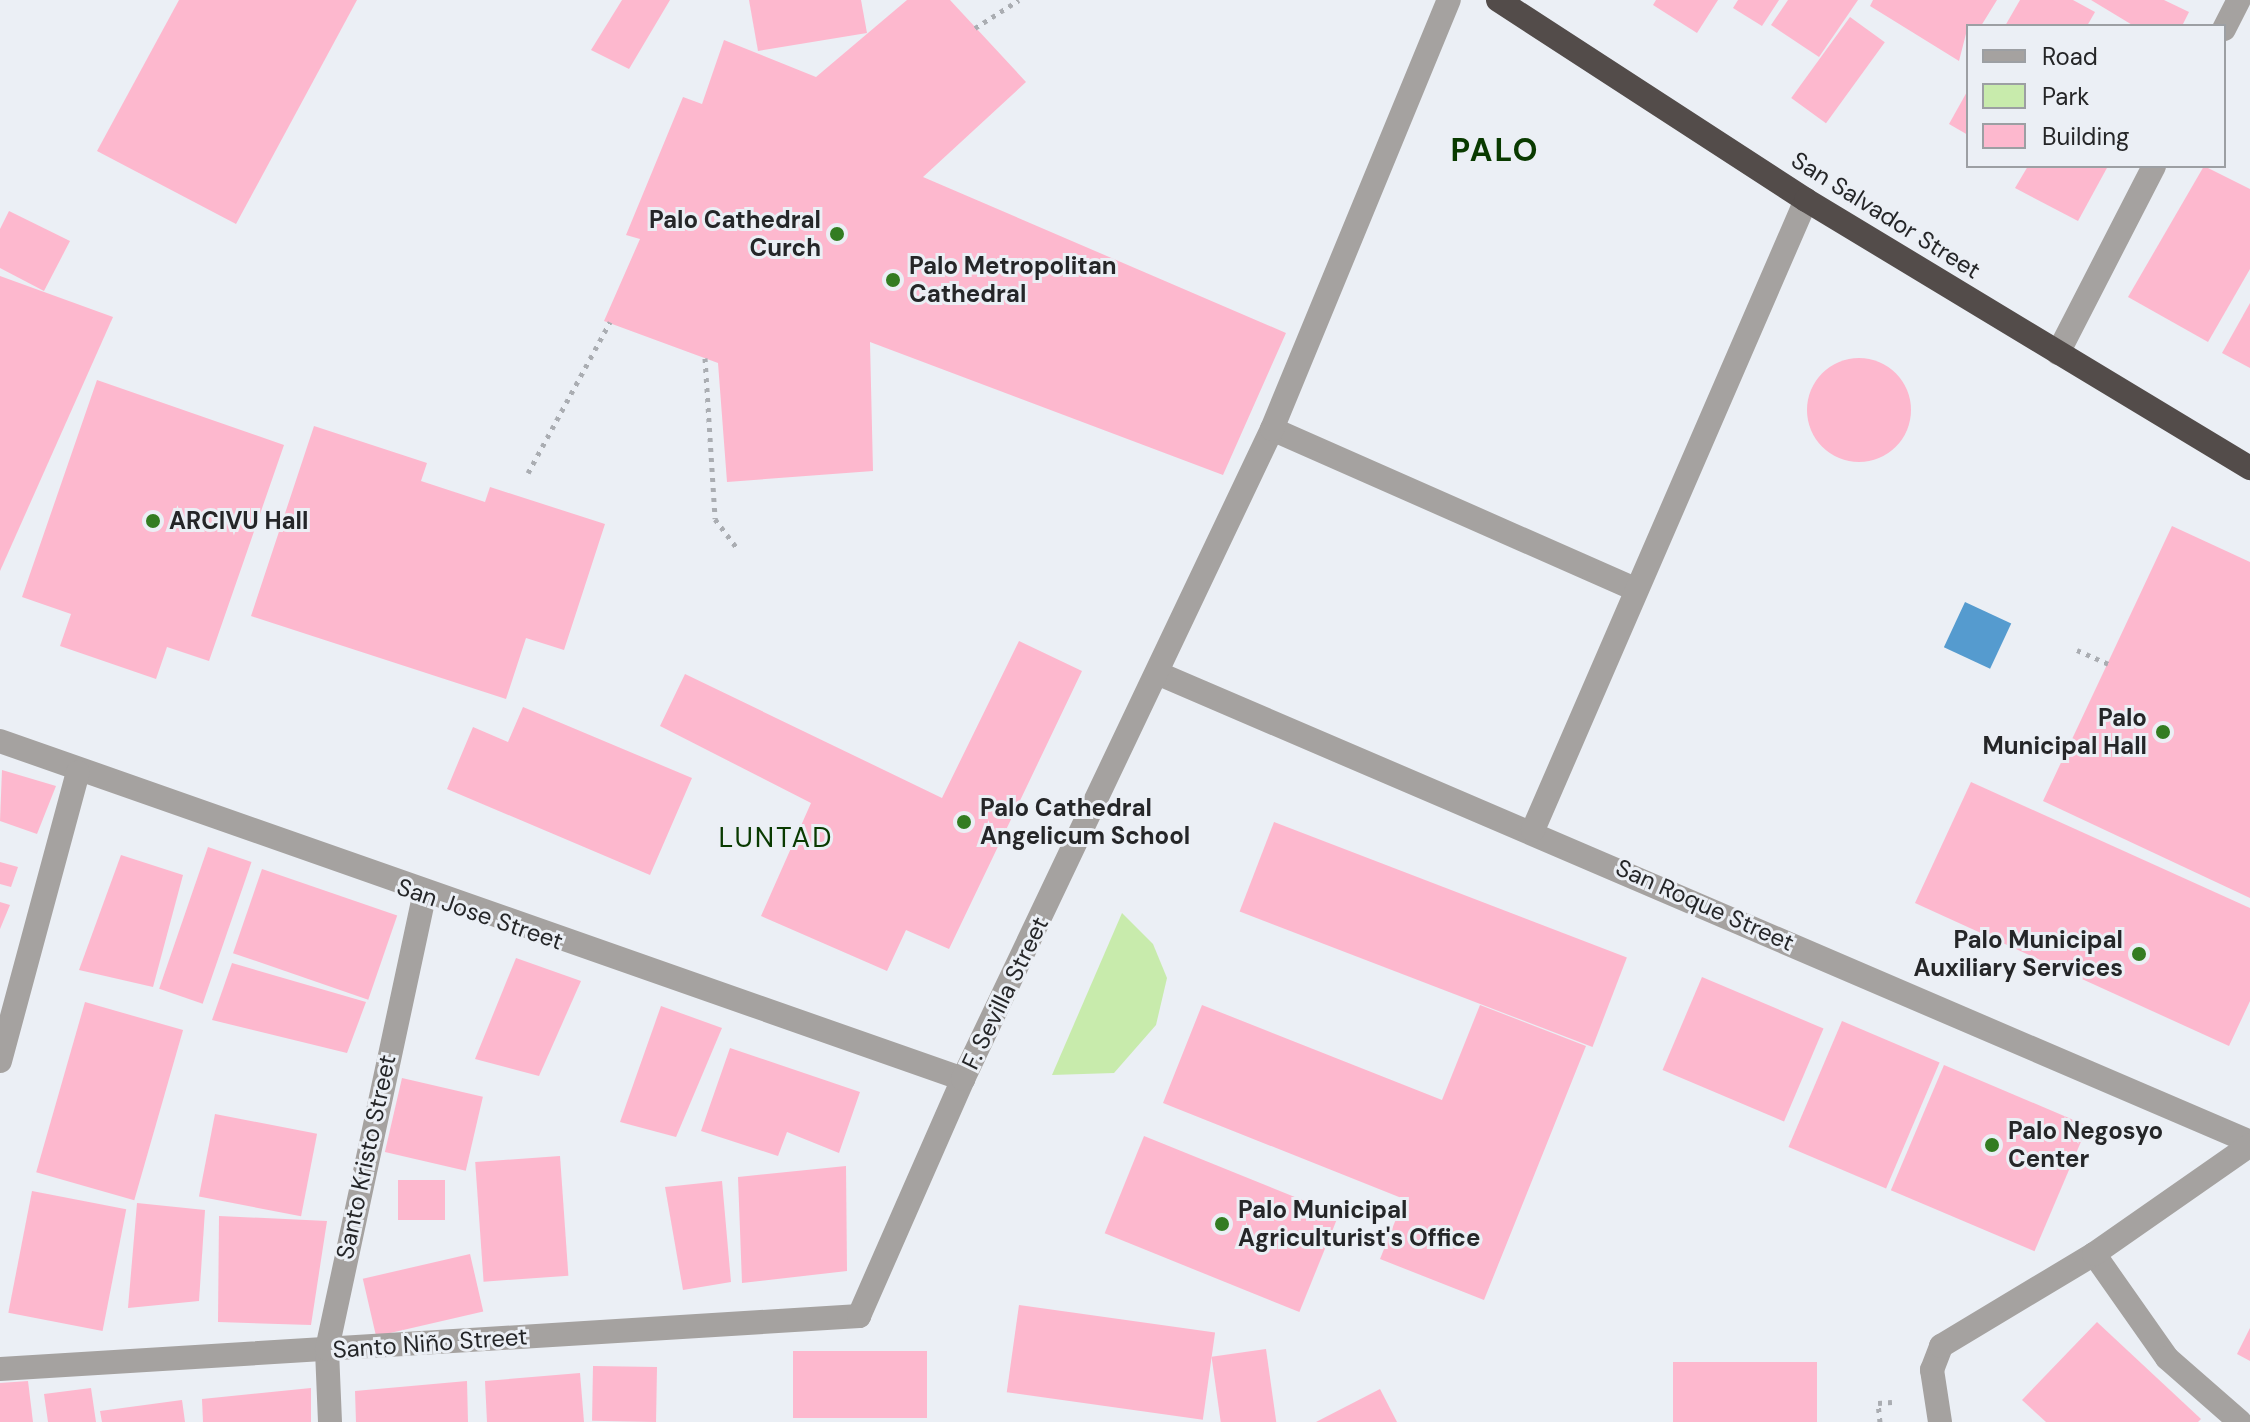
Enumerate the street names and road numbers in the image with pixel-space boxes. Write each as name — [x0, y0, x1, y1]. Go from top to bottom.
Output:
street label: San Salvador Street — [1786, 145, 1986, 285]
street label: San Roque Street — [1612, 853, 1798, 957]
street label: San Jose Street — [393, 872, 567, 956]
street label: F. Sevilla Street — [956, 912, 1054, 1074]
street label: Santo Kristo Street — [330, 1052, 402, 1262]
street label: Santo Niño Street — [332, 1322, 528, 1364]

